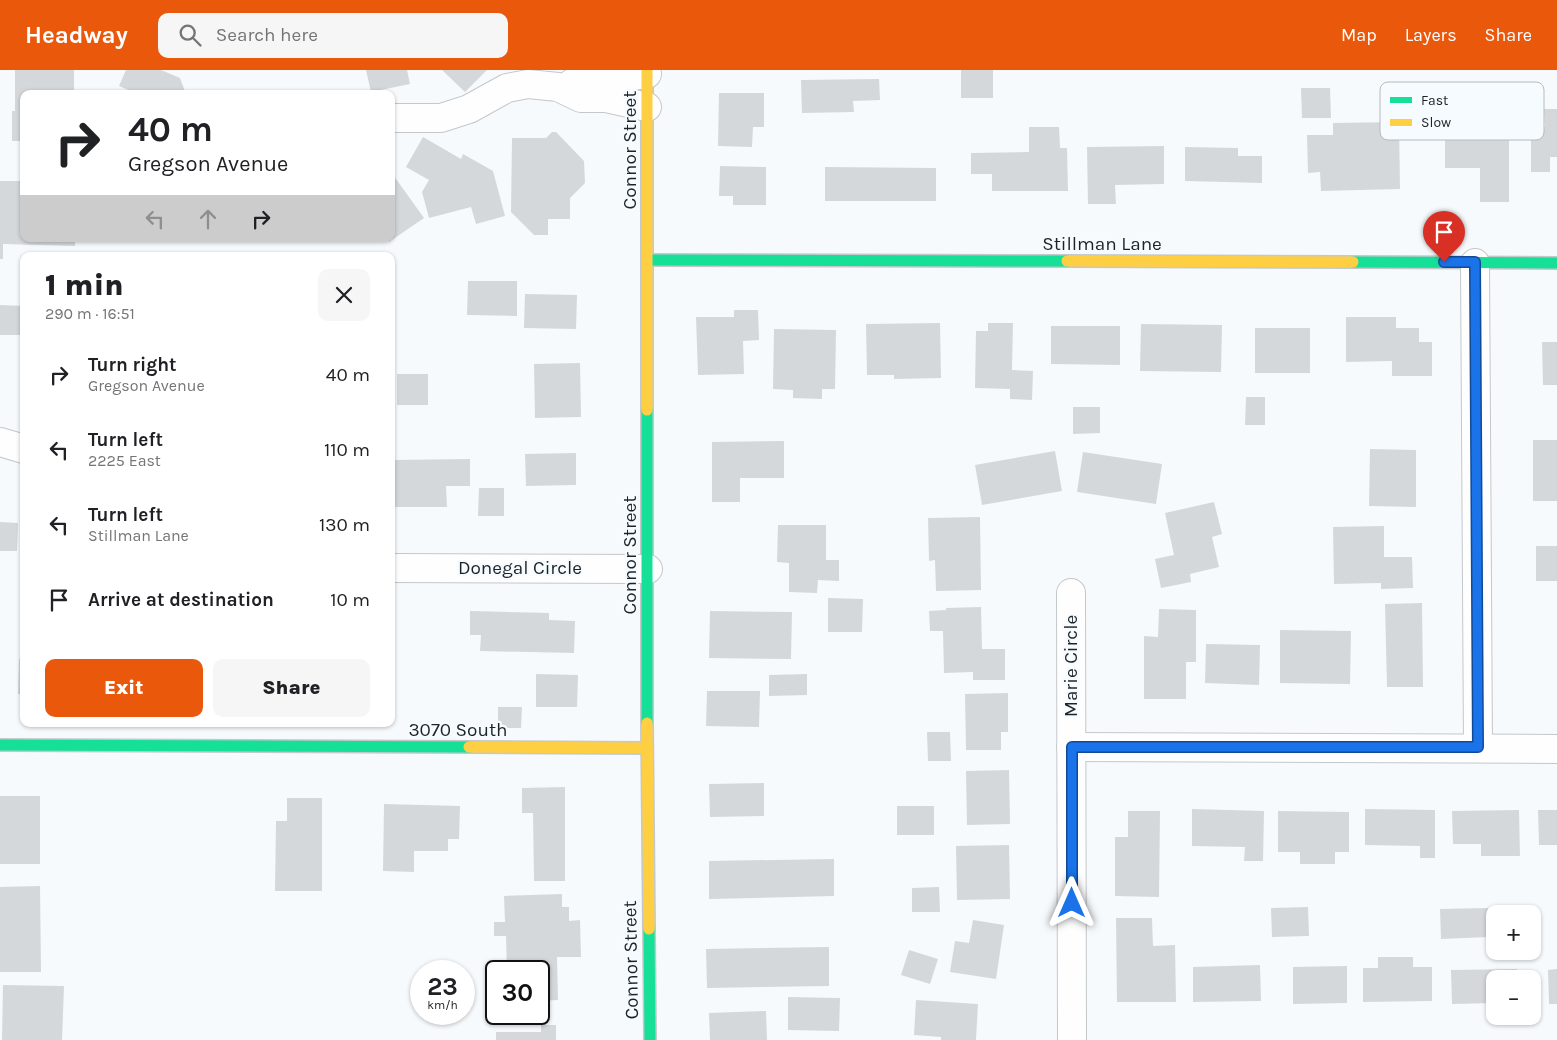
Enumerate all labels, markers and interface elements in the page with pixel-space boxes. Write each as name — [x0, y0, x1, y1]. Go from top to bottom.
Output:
search box — [158, 13, 508, 58]
text: Headway — [25, 21, 128, 49]
icon: search — [176, 21, 204, 49]
text: Search here — [216, 24, 318, 46]
text: Map — [1341, 24, 1377, 46]
text: Layers — [1405, 24, 1457, 46]
text: Share — [1485, 24, 1532, 46]
legend — [1380, 82, 1544, 140]
street label: Connor Street — [619, 91, 641, 209]
text: Fast — [1421, 92, 1448, 109]
text: 40 m — [128, 109, 213, 150]
icon: right — [45, 110, 110, 175]
text: Slow — [1421, 114, 1451, 131]
text: Gregson Avenue — [128, 151, 288, 177]
icon: left — [141, 205, 169, 233]
icon: ahead — [194, 205, 222, 233]
icon: right — [247, 205, 275, 233]
pin — [1423, 211, 1465, 262]
icon: arrive — [1430, 218, 1458, 246]
street label: Stillman Lane — [1042, 233, 1162, 255]
text: 1 min — [45, 267, 124, 303]
button: close — [318, 269, 370, 321]
text: 290 m · 16:51 — [45, 304, 135, 323]
text: Turn right — [88, 354, 177, 376]
icon: right — [45, 361, 73, 389]
text: 40 m — [326, 364, 370, 386]
text: Gregson Avenue — [88, 376, 205, 395]
text: Turn left — [88, 429, 163, 451]
icon: left — [45, 436, 73, 464]
text: 110 m — [324, 439, 370, 461]
text: 2225 East — [88, 451, 161, 470]
street label: Connor Street — [619, 496, 641, 614]
text: Turn left — [88, 504, 163, 526]
icon: left — [45, 511, 73, 539]
text: 130 m — [319, 514, 370, 536]
text: Stillman Lane — [88, 526, 189, 545]
street label: Donegal Circle — [458, 557, 582, 579]
icon: arrive — [45, 586, 73, 614]
text: Arrive at destination — [88, 589, 274, 611]
text: 10 m — [330, 589, 370, 611]
street label: Marie Circle — [1060, 615, 1082, 717]
button: Exit — [45, 659, 203, 717]
button: Share — [213, 659, 370, 717]
street label: 3070 South — [408, 719, 508, 741]
position arrow — [1045, 876, 1097, 928]
street label: Connor Street — [619, 900, 643, 1020]
map controls — [1486, 905, 1541, 1025]
button: + — [1486, 905, 1541, 960]
speed limit sign: 30 — [485, 960, 550, 1025]
button: − — [1486, 970, 1541, 1025]
text: 23 — [427, 972, 458, 1001]
text: km/h — [427, 998, 458, 1012]

